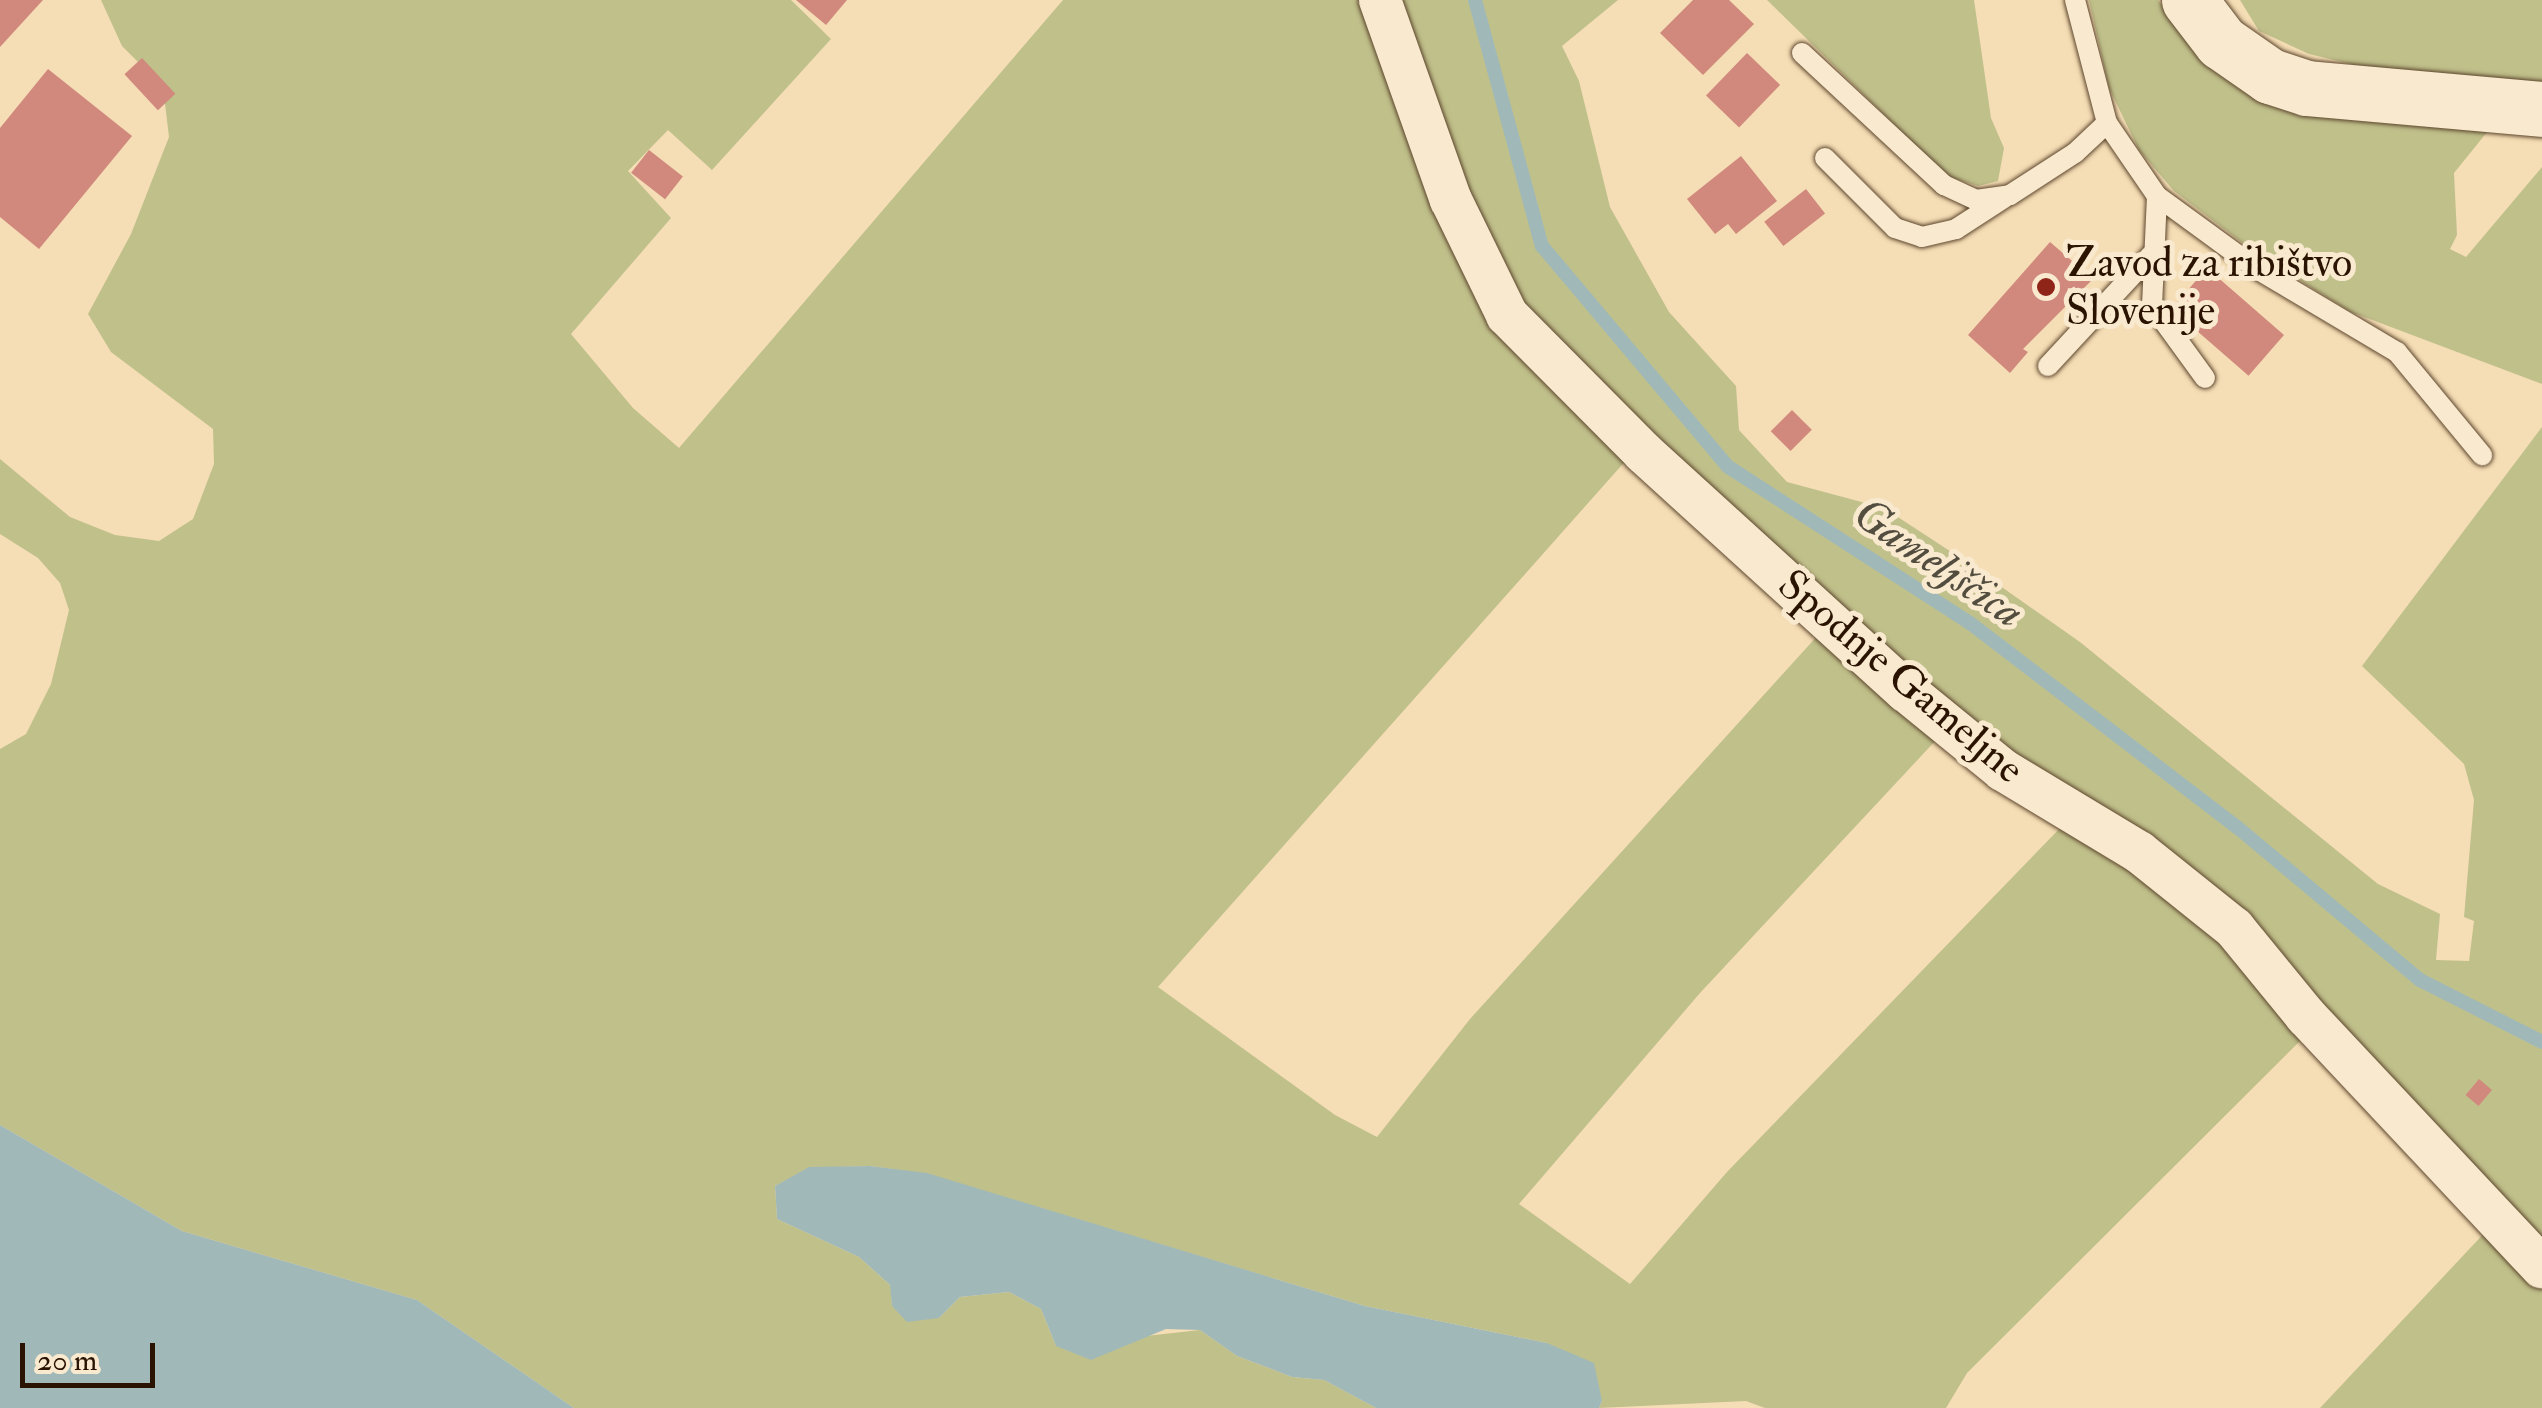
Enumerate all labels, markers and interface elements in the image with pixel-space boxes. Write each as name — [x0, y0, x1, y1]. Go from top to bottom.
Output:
place label: Zavod za ribištvo Slovenije — [2066, 238, 2352, 336]
marker: Zavod za ribištvo Slovenije — [2035, 276, 2057, 298]
water label: Gameljščica — [1843, 488, 2033, 640]
street label: Spodnje Gameljne — [1768, 560, 2034, 794]
scale bar — [25, 1323, 160, 1385]
text: 20 m — [37, 1342, 97, 1379]

